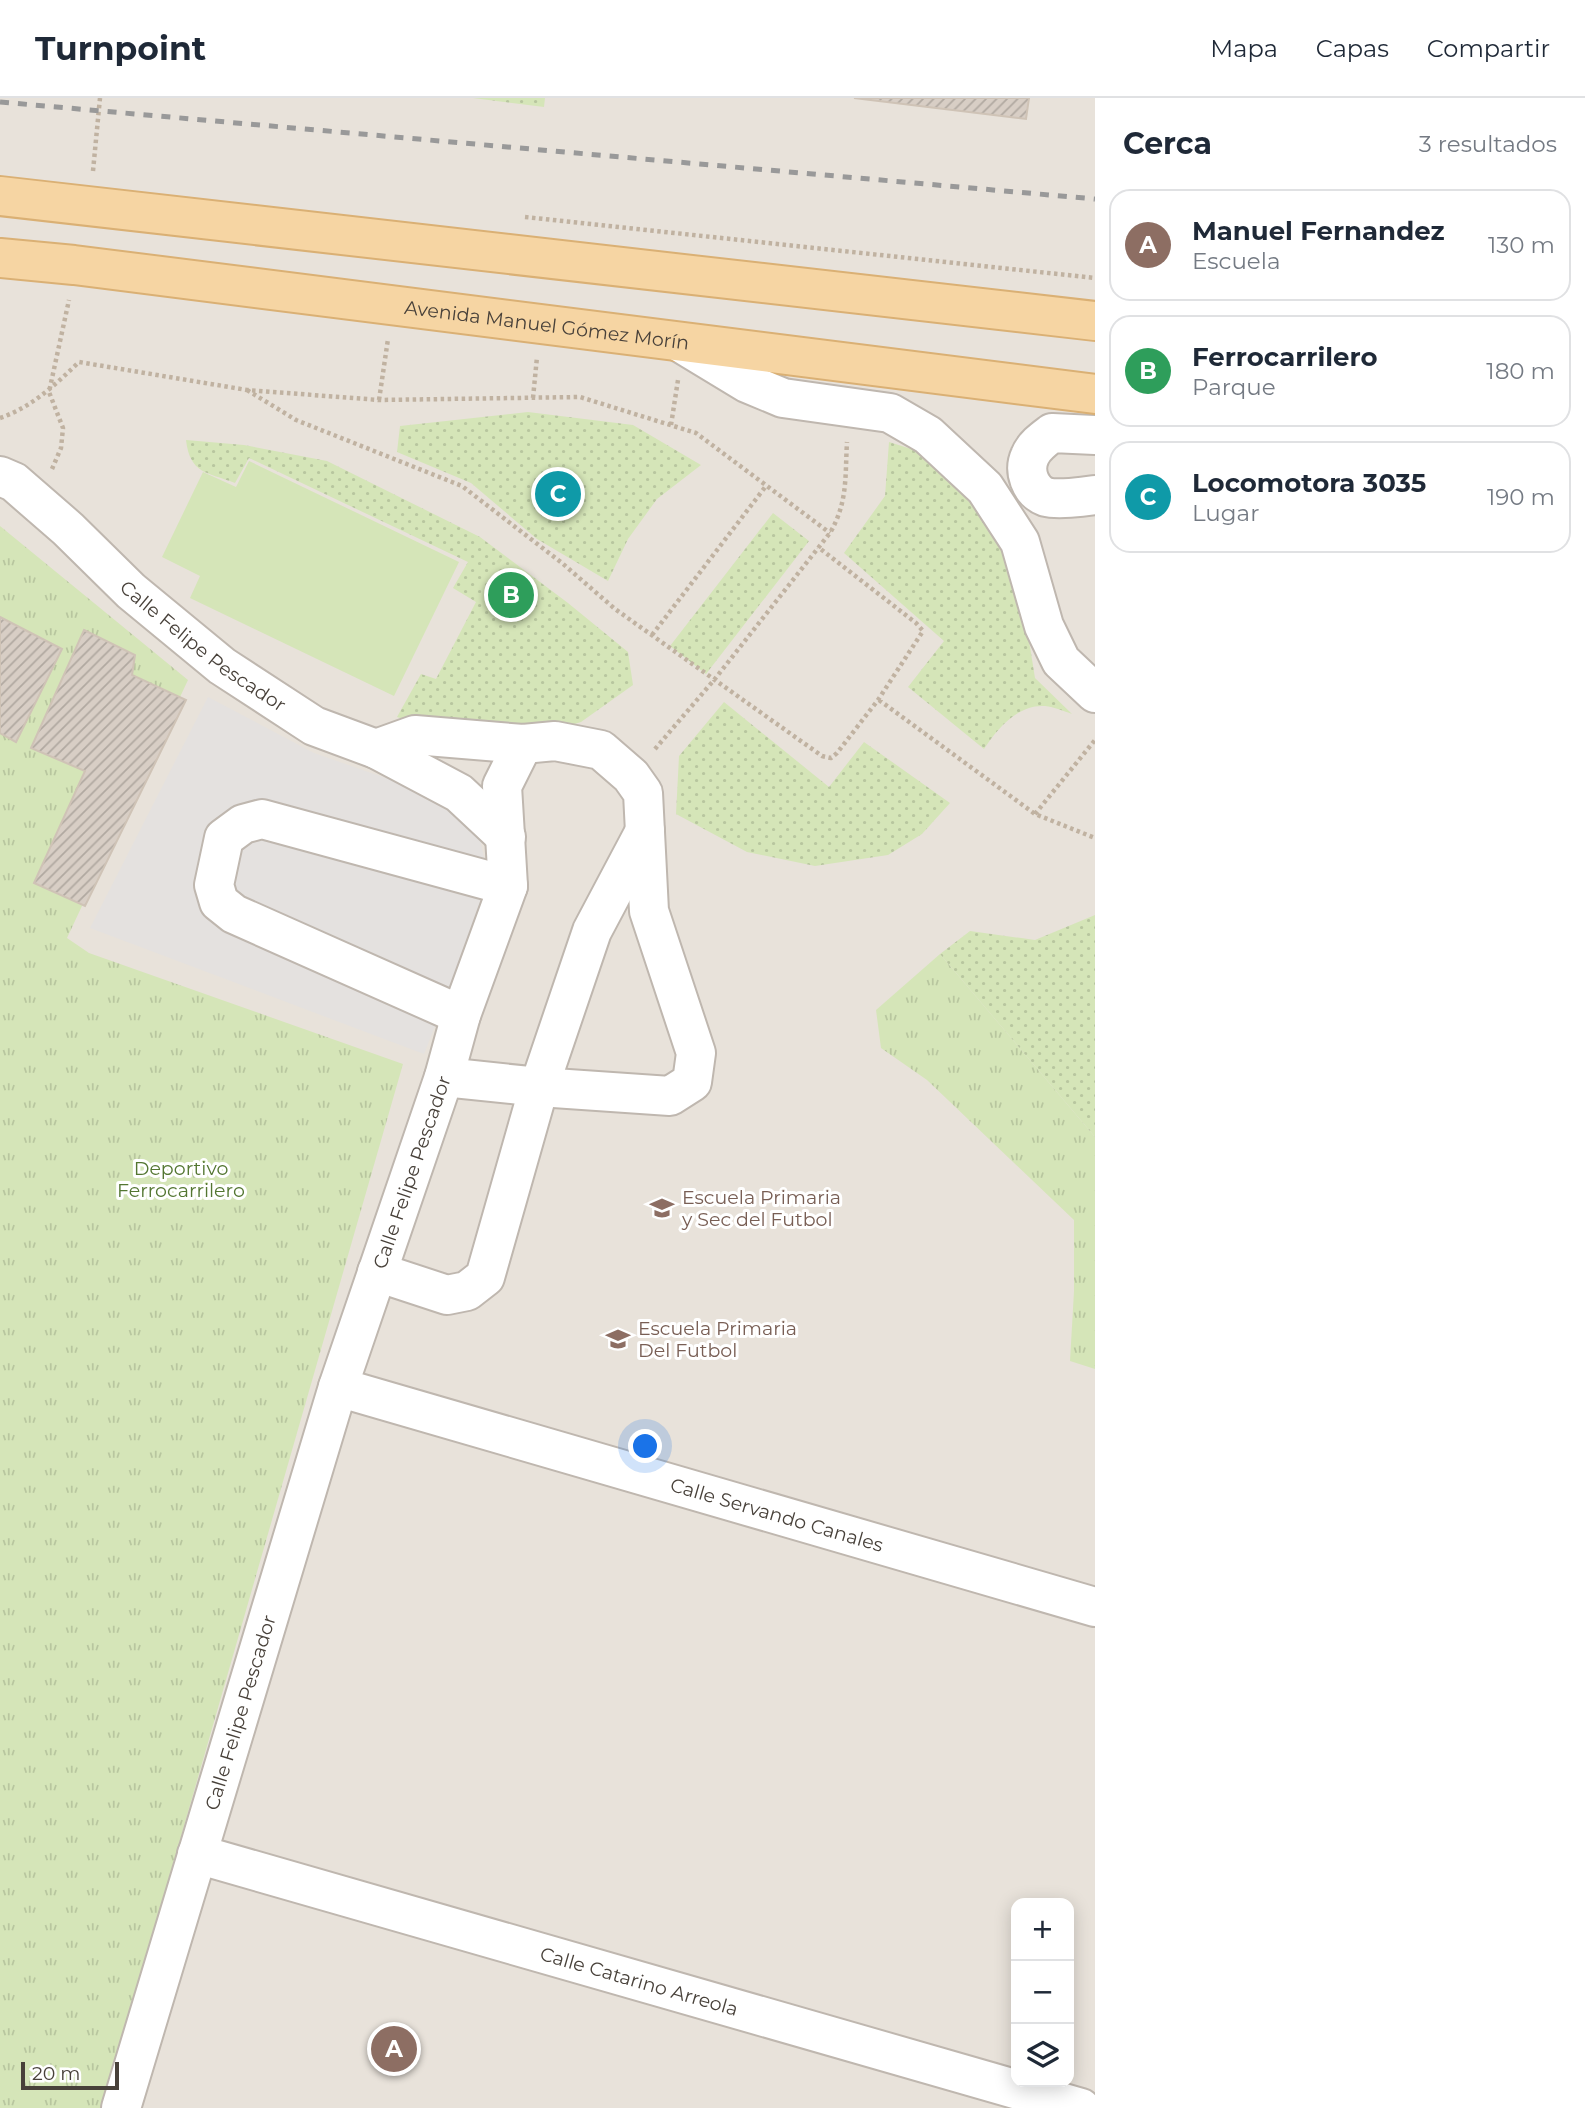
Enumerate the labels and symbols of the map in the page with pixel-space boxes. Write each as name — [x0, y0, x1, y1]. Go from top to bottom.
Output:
street label: Avenida Manuel Gómez Morín — [403, 296, 691, 355]
pin: C — [535, 468, 581, 520]
pin: B — [488, 569, 534, 621]
street label: Calle Felipe Pescador — [115, 576, 290, 717]
street label: Calle Felipe Pescador — [368, 1073, 456, 1272]
park label: Deportivo Ferrocarrilero — [117, 1157, 245, 1202]
place label: Escuela Primaria y Sec del Futbol — [681, 1186, 841, 1231]
school or university icon: Escuela Primaria y Sec del Futbol — [648, 1194, 676, 1222]
place label: Escuela Primaria Del Futbol — [638, 1317, 797, 1362]
school or university icon: Escuela Primaria Del Futbol — [604, 1325, 632, 1353]
your location — [628, 1429, 662, 1463]
street label: Calle Servando Canales — [668, 1473, 886, 1557]
street label: Calle Felipe Pescador — [200, 1612, 281, 1813]
street label: Calle Catarino Arreola — [537, 1942, 741, 2021]
pin: A — [371, 2023, 417, 2075]
scale bar — [21, 2059, 119, 2091]

